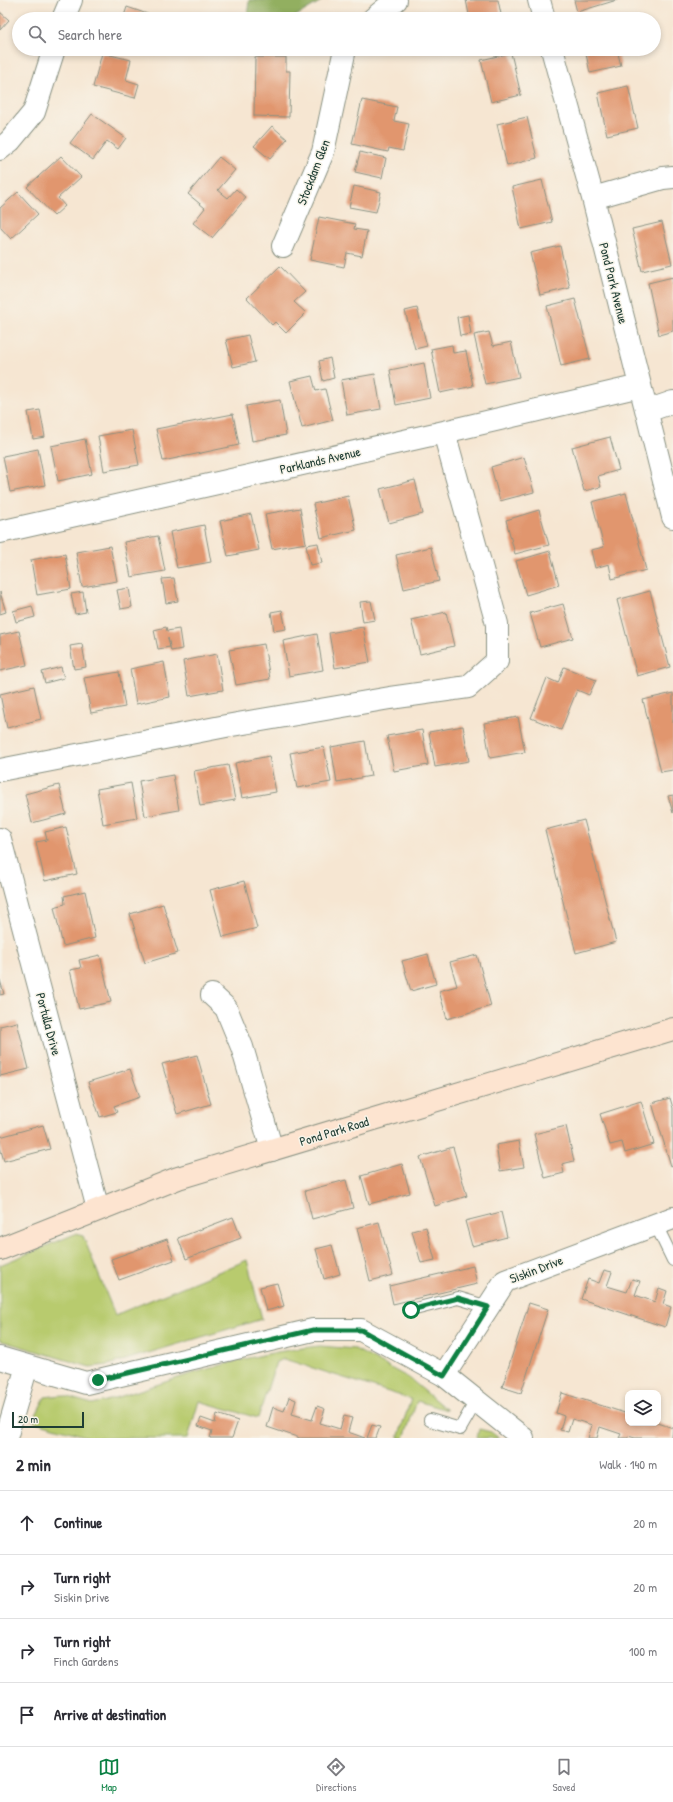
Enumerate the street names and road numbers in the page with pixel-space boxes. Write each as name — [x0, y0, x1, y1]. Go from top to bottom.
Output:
street label: Stockdam Glen — [292, 137, 334, 207]
street label: Pond Park Avenue — [595, 240, 633, 326]
street label: Parklands Avenue — [278, 442, 362, 478]
street label: Portulla Drive — [32, 991, 66, 1057]
street label: Pond Park Road — [297, 1112, 371, 1150]
street label: Siskin Drive — [507, 1251, 565, 1287]

